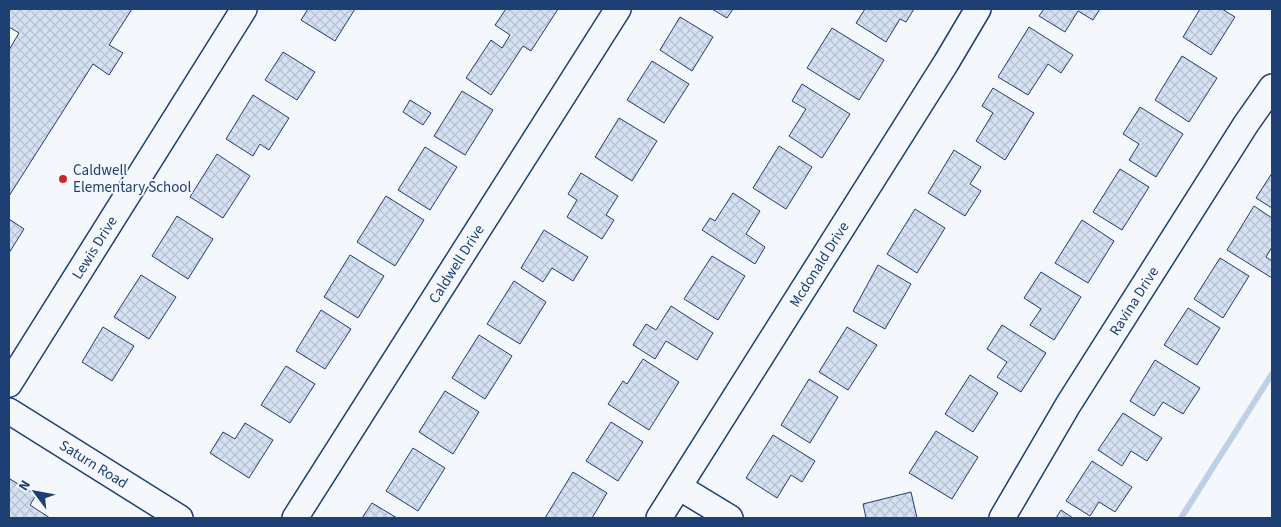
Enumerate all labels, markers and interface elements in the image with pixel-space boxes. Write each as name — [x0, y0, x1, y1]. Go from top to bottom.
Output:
place label: Caldwell Elementary School — [73, 160, 191, 198]
marker: Caldwell Elementary School — [57, 173, 69, 185]
street label: Lewis Drive — [67, 212, 122, 283]
street label: Mcdonald Drive — [784, 217, 854, 311]
street label: Caldwell Drive — [423, 220, 489, 307]
street label: Ravina Drive — [1104, 262, 1164, 340]
street label: Saturn Road — [55, 435, 132, 493]
north arrow — [10, 467, 60, 517]
text: N — [14, 476, 36, 495]

